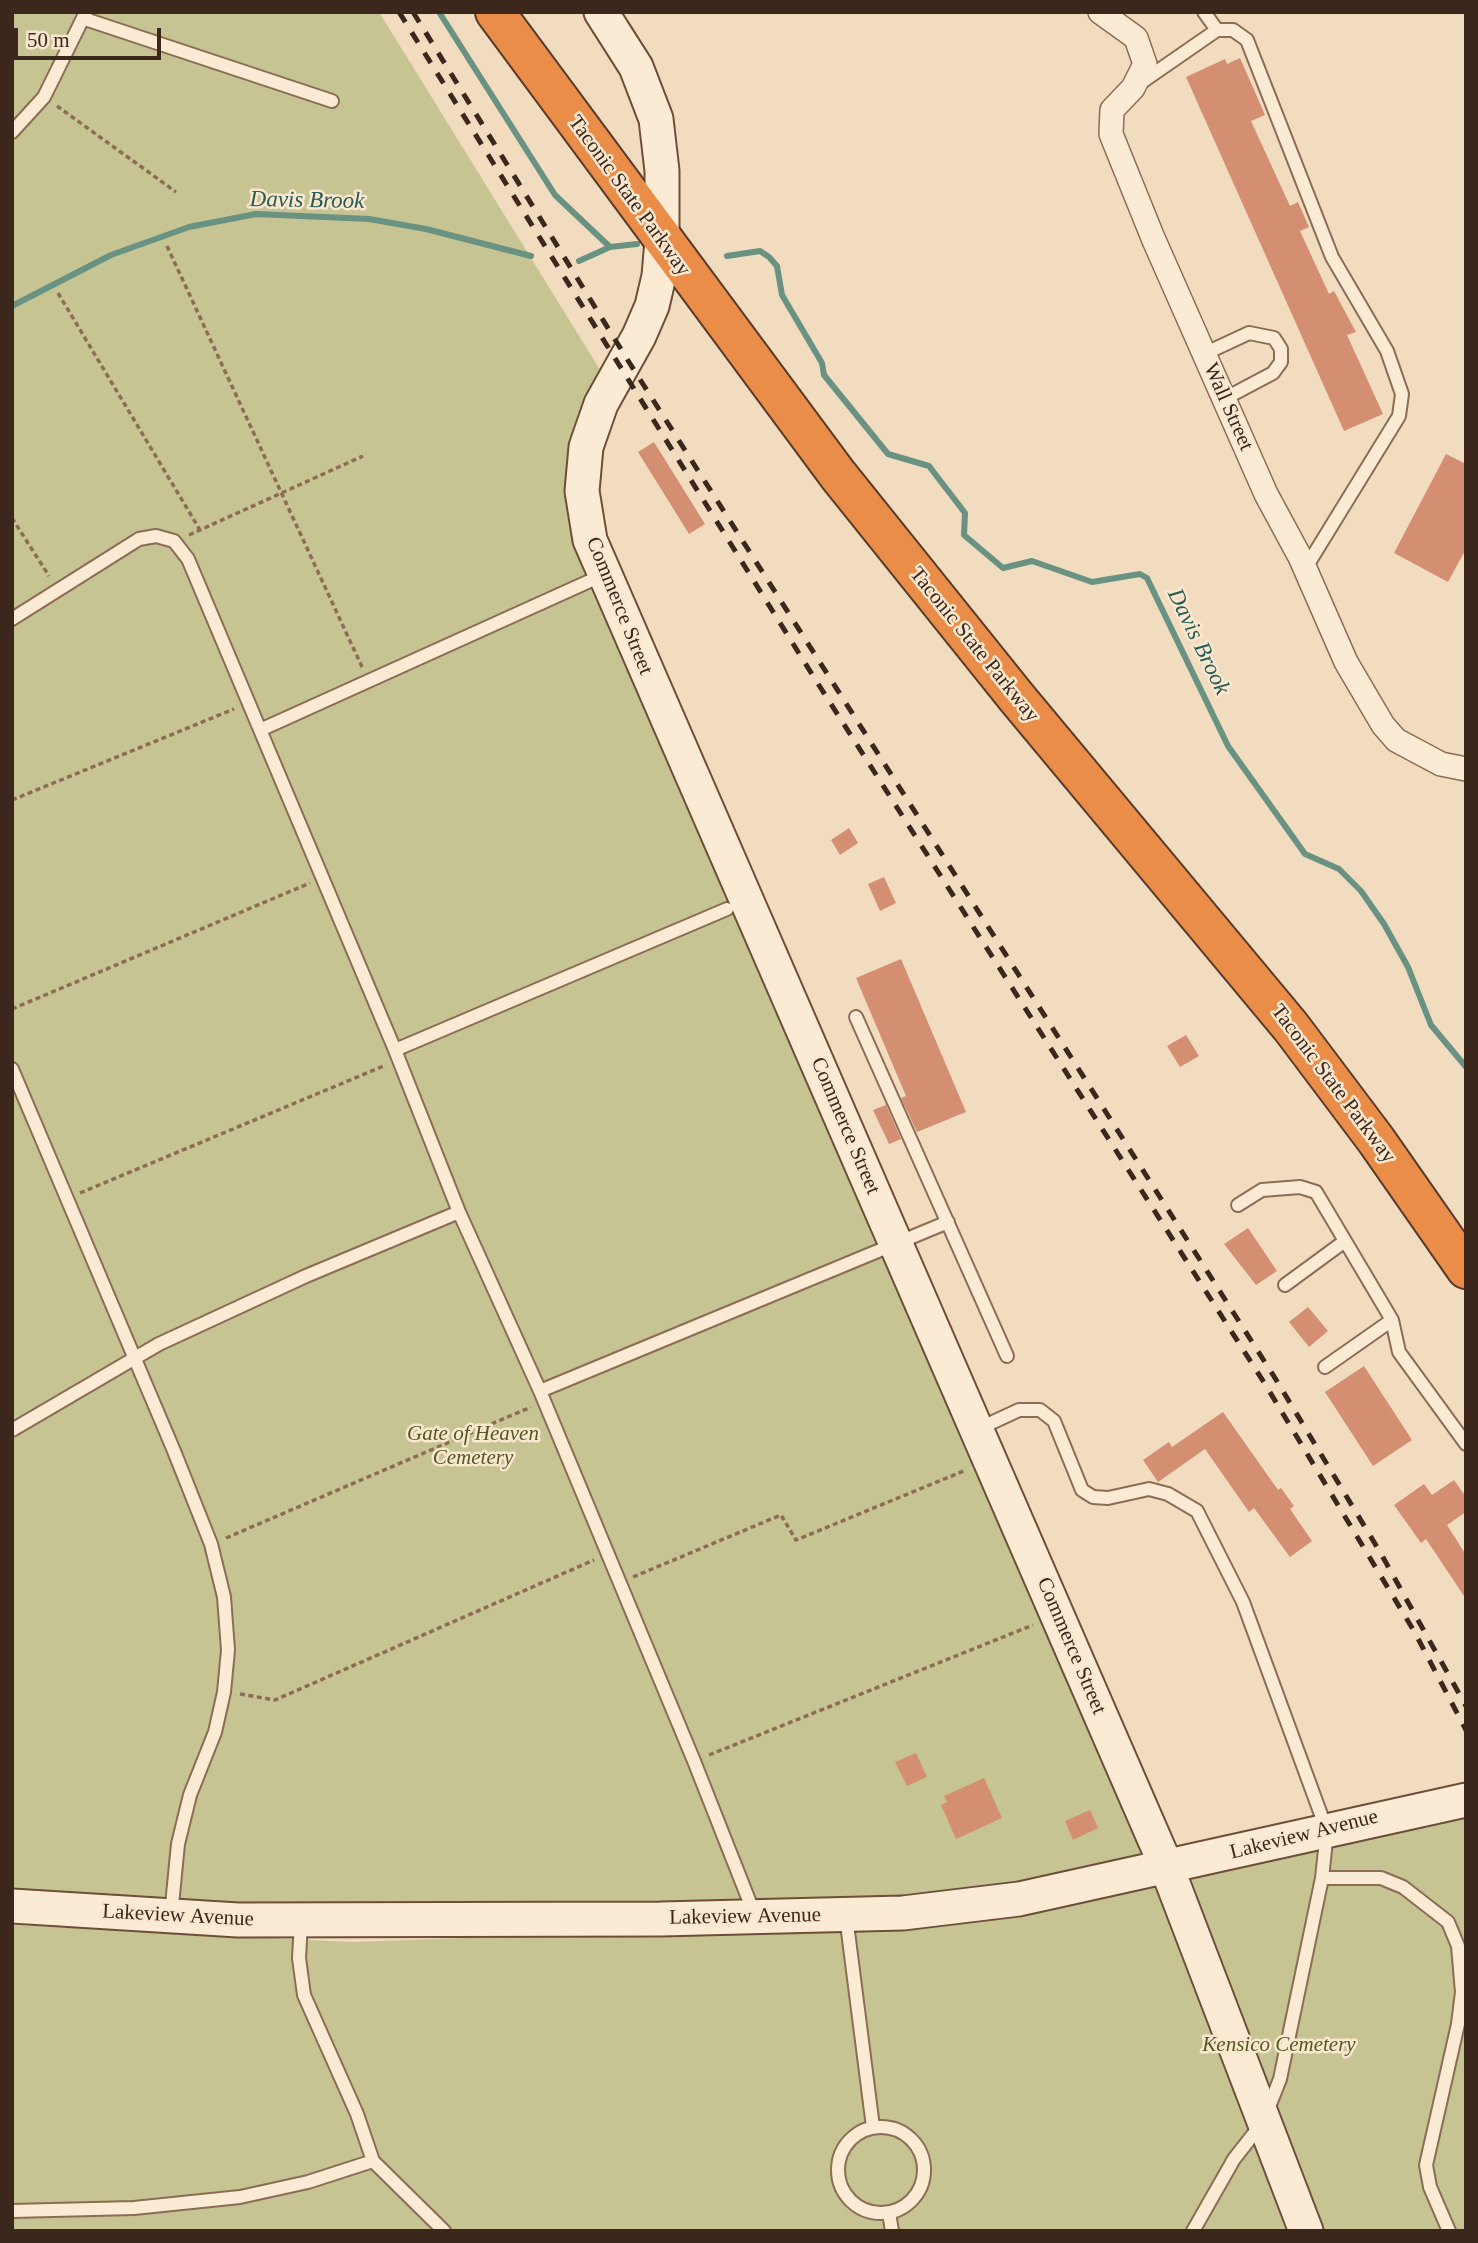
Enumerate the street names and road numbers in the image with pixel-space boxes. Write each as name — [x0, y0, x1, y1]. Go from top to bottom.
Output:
street label: Taconic State Parkway — [562, 111, 696, 281]
street label: Wall Street — [1198, 359, 1258, 455]
street label: Commerce Street — [580, 533, 658, 679]
street label: Taconic State Parkway — [904, 562, 1044, 728]
street label: Taconic State Parkway — [1265, 1000, 1401, 1168]
street label: Commerce Street — [805, 1054, 885, 1198]
street label: Commerce Street — [1031, 1574, 1111, 1718]
street label: Lakeview Avenue — [1227, 1804, 1381, 1866]
street label: Lakeview Avenue — [102, 1899, 254, 1933]
street label: Lakeview Avenue — [669, 1903, 821, 1931]

